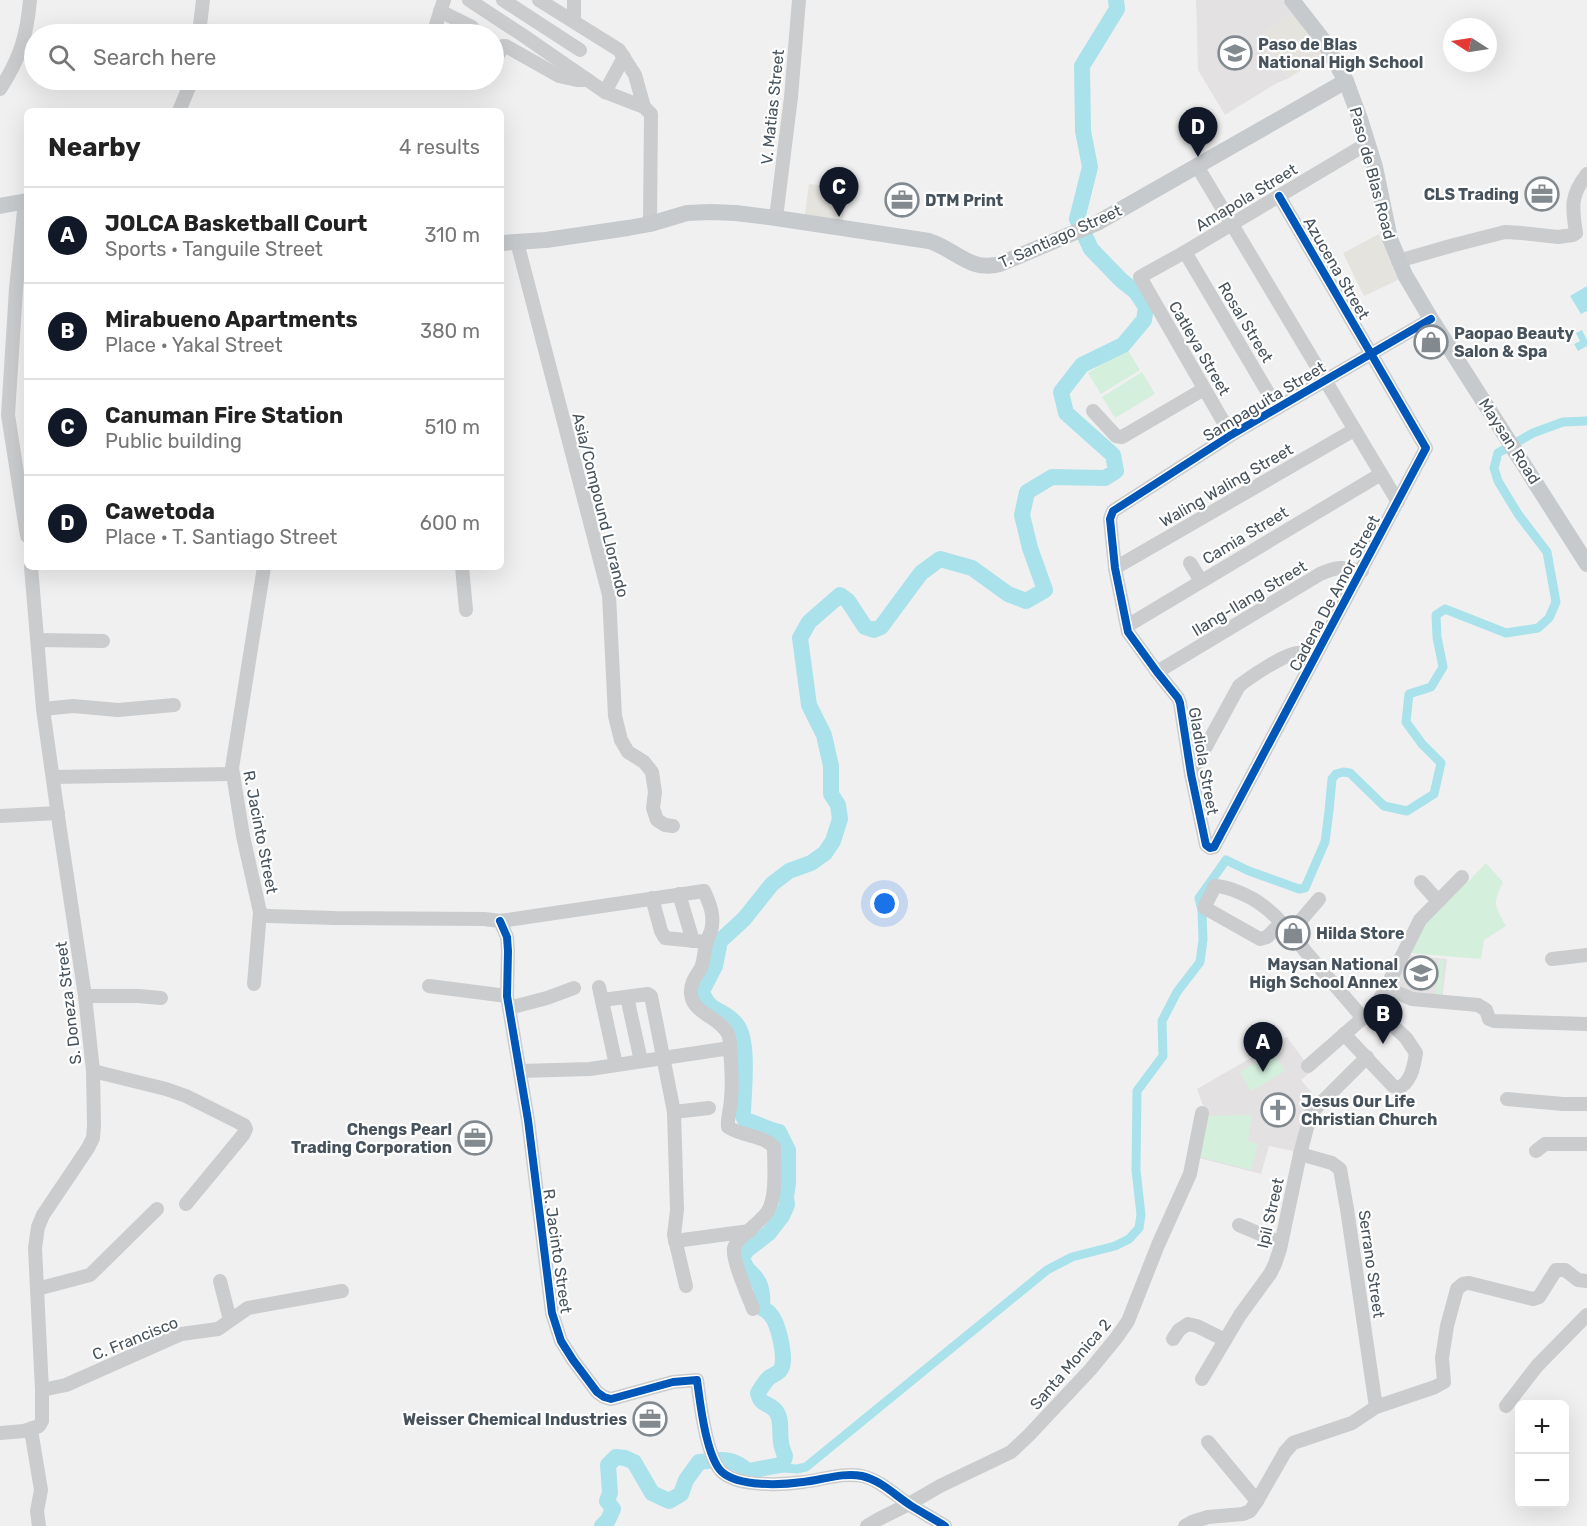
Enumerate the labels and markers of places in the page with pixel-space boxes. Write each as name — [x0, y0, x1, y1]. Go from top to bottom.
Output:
school or university icon: Paso de Blas National High School — [1217, 35, 1253, 71]
place label: Paso de Blas National High School — [1258, 35, 1423, 72]
pin: D — [1178, 108, 1218, 157]
pin: C — [820, 168, 858, 217]
office icon: CLS Trading — [1524, 176, 1560, 212]
office icon: DTM Print — [884, 182, 920, 218]
place label: CLS Trading — [1424, 185, 1519, 204]
place label: DTM Print — [925, 191, 1004, 210]
shop icon: Paopao Beauty Salon & Spa — [1413, 324, 1449, 360]
place label: Paopao Beauty Salon & Spa — [1454, 324, 1575, 361]
shop icon: Hilda Store — [1275, 915, 1311, 951]
place label: Hilda Store — [1316, 924, 1405, 943]
place label: Maysan National High School Annex — [1249, 955, 1399, 992]
school or university icon: Maysan National High School Annex — [1403, 955, 1439, 991]
pin: B — [1364, 994, 1402, 1044]
pin: A — [1244, 1022, 1282, 1072]
church icon: Jesus Our Life Christian Church — [1260, 1092, 1296, 1128]
place label: Jesus Our Life Christian Church — [1301, 1092, 1437, 1129]
place label: Chengs Pearl Trading Corporation — [291, 1120, 452, 1157]
office icon: Chengs Pearl Trading Corporation — [457, 1120, 493, 1156]
office icon: Weisser Chemical Industries — [632, 1401, 668, 1437]
place label: Weisser Chemical Industries — [403, 1410, 627, 1429]

